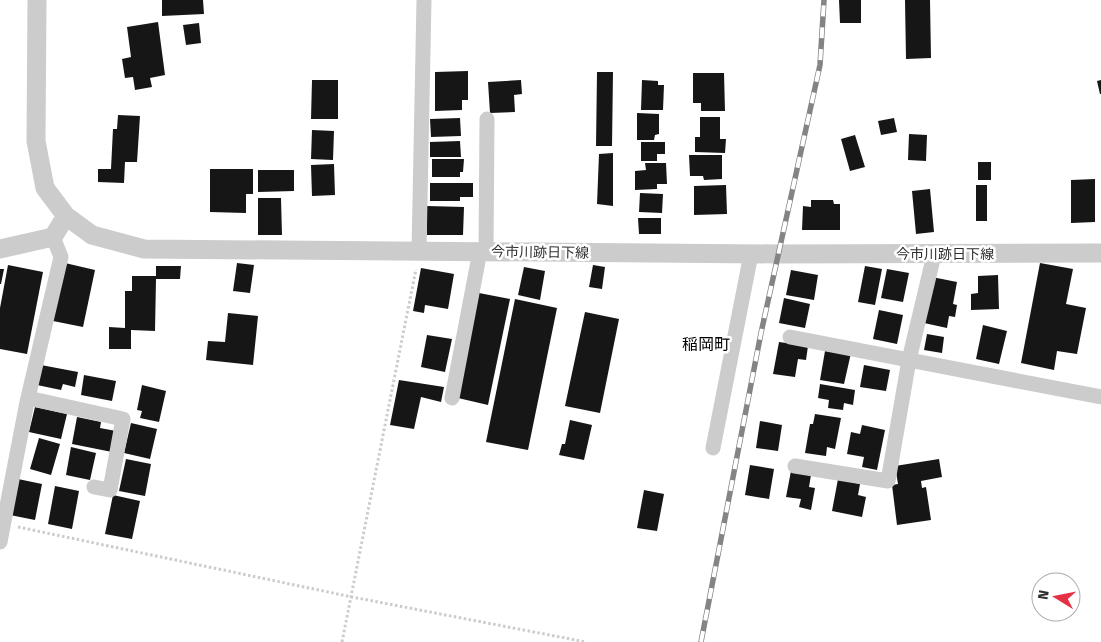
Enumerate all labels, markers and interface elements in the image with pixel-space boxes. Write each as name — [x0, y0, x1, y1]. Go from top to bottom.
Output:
street label: 今市川跡日下線 — [491, 243, 589, 262]
street label: 今市川跡日下線 — [896, 246, 994, 263]
district label: 稲岡町 — [682, 335, 730, 354]
north arrow — [1031, 572, 1081, 622]
text: N — [1035, 589, 1053, 601]

